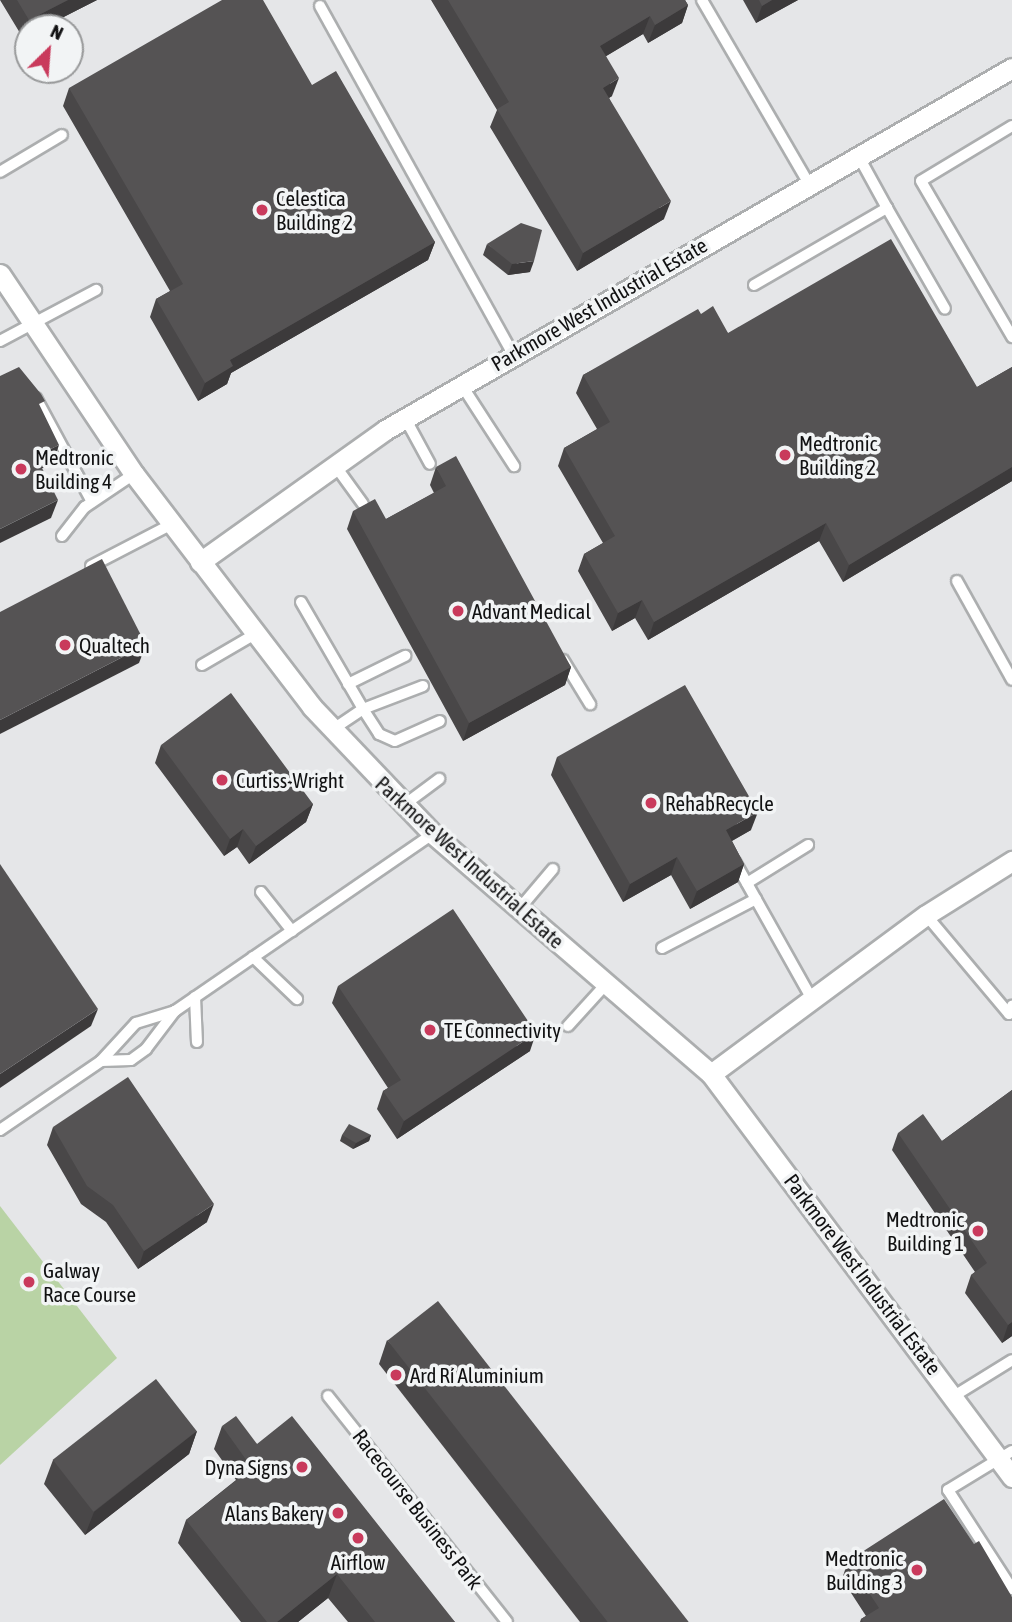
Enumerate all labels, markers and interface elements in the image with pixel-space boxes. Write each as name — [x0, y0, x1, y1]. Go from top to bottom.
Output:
north arrow — [14, 14, 84, 84]
text: N — [47, 19, 67, 44]
place label: Celestica Building 2 — [276, 185, 353, 235]
marker: Celestica Building 2 — [254, 202, 270, 218]
street label: Parkmore West Industrial Estate — [487, 232, 711, 376]
place label: Medtronic Building 2 — [799, 430, 877, 480]
place label: Medtronic Building 4 — [35, 444, 113, 494]
marker: Medtronic Building 2 — [777, 447, 793, 463]
marker: Medtronic Building 4 — [13, 461, 29, 477]
place label: Advant Medical — [472, 598, 591, 624]
marker: Advant Medical — [450, 603, 466, 619]
place label: Qualtech — [79, 632, 150, 658]
marker: Qualtech — [57, 637, 73, 653]
place label: Curtiss-Wright — [236, 767, 344, 793]
street label: Parkmore West Industrial Estate — [371, 771, 569, 953]
marker: Curtiss-Wright — [214, 772, 230, 788]
place label: RehabRecycle — [665, 790, 774, 816]
marker: RehabRecycle — [643, 795, 659, 811]
place label: TE Connectivity — [444, 1017, 561, 1043]
marker: TE Connectivity — [422, 1022, 438, 1038]
street label: Parkmore West Industrial Estate — [779, 1169, 947, 1379]
place label: Medtronic Building 1 — [886, 1206, 964, 1256]
marker: Medtronic Building 1 — [970, 1223, 986, 1239]
place label: Galway Race Course — [43, 1257, 136, 1307]
marker: Galway Race Course — [21, 1274, 37, 1290]
place label: Ard Rí Aluminium — [410, 1362, 544, 1388]
marker: Ard Rí Aluminium — [388, 1367, 404, 1383]
street label: Racecourse Business Park — [348, 1424, 488, 1594]
place label: Dyna Signs — [204, 1454, 288, 1480]
marker: Dyna Signs — [294, 1459, 310, 1475]
place label: Alans Bakery — [225, 1500, 324, 1526]
marker: Alans Bakery — [330, 1505, 346, 1521]
marker: Airflow — [350, 1530, 366, 1546]
place label: Medtronic Building 3 — [825, 1545, 903, 1595]
place label: Airflow — [331, 1549, 385, 1575]
marker: Medtronic Building 3 — [909, 1562, 925, 1578]

